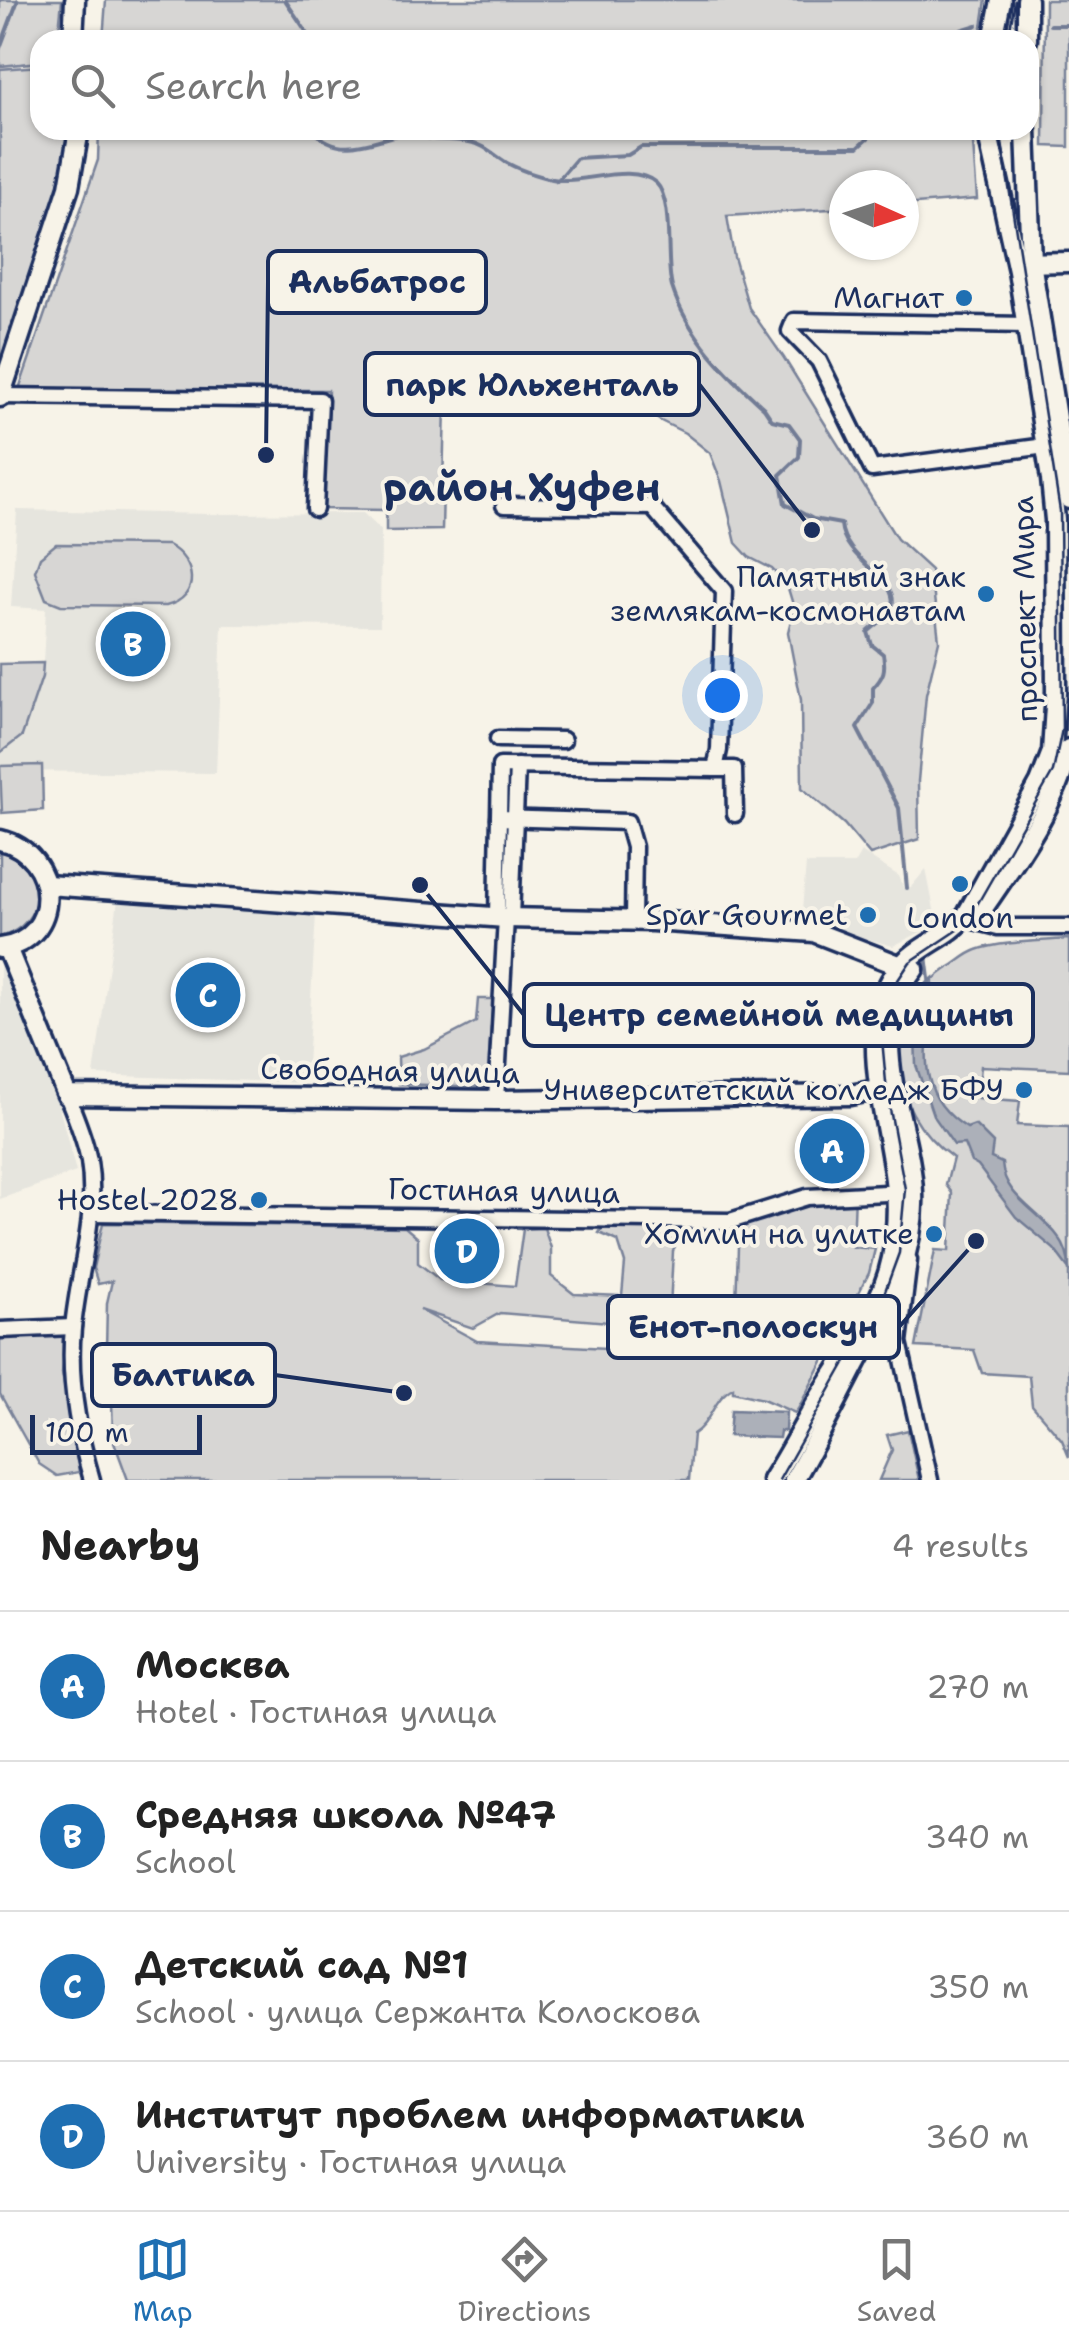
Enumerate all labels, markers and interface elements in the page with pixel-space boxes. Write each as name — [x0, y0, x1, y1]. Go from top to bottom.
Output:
search box — [30, 30, 1039, 140]
icon: search — [65, 58, 120, 113]
text: Search here — [145, 60, 362, 111]
north arrow — [829, 170, 919, 260]
callout: Альбатрос — [268, 251, 486, 313]
text: Альбатрос — [288, 260, 466, 303]
place label: Магнат — [833, 277, 945, 318]
marker: Магнат — [953, 287, 975, 309]
callout: парк Юльхенталь — [365, 353, 699, 415]
text: парк Юльхенталь — [385, 363, 679, 406]
district label: район Хуфен — [383, 460, 661, 514]
street label: проспект Мира — [1002, 495, 1047, 723]
place label: Памятный знак землякам-космонавтам — [610, 556, 966, 631]
marker: Памятный знак землякам-космонавтам — [975, 583, 997, 605]
pin: B — [100, 606, 166, 682]
your location — [697, 670, 748, 721]
marker: London — [949, 873, 971, 895]
place label: Spar Gourmet — [646, 894, 848, 935]
place label: London — [906, 897, 1014, 938]
marker: Spar Gourmet — [857, 904, 879, 926]
pin: C — [176, 958, 240, 1032]
callout: Центр семейной медицины — [524, 984, 1033, 1046]
text: Центр семейной медицины — [544, 993, 1014, 1036]
street label: Свободная улица — [260, 1048, 520, 1093]
place label: Университетский колледж БФУ — [543, 1069, 1004, 1110]
marker: Университетский колледж БФУ — [1013, 1079, 1035, 1101]
pin: A — [800, 1114, 864, 1188]
street label: Гостиная улица — [388, 1168, 621, 1213]
place label: Hostel 2028 — [57, 1179, 239, 1220]
marker: Hostel 2028 — [248, 1189, 270, 1211]
place label: Хомлин на улитке — [644, 1213, 914, 1254]
pin: D — [434, 1214, 500, 1288]
marker: Хомлин на улитке — [923, 1223, 945, 1245]
callout: Енот-полоскун — [608, 1296, 899, 1358]
text: Енот-полоскун — [628, 1305, 878, 1348]
callout: Балтика — [92, 1344, 275, 1406]
text: Балтика — [111, 1353, 255, 1396]
scale bar — [30, 1410, 202, 1454]
text: 100 m — [45, 1413, 129, 1451]
text: Nearby — [40, 1517, 200, 1573]
text: 4 results — [892, 1524, 1029, 1567]
text: Москва — [135, 1639, 290, 1690]
text: A — [60, 1665, 85, 1708]
text: 270 m — [926, 1665, 1029, 1708]
text: Hotel · Гостиная улица — [135, 1690, 496, 1733]
text: Средняя школа №47 — [135, 1789, 556, 1840]
text: B — [63, 1815, 82, 1858]
text: 340 m — [925, 1815, 1029, 1858]
text: School — [135, 1840, 236, 1883]
text: Детский сад №1 — [135, 1939, 469, 1990]
text: C — [63, 1965, 82, 2008]
text: 350 m — [927, 1965, 1029, 2008]
text: School · улица Сержанта Колоскова — [135, 1990, 700, 2033]
text: Институт проблем информатики — [135, 2089, 805, 2140]
text: D — [61, 2115, 84, 2158]
text: 360 m — [925, 2115, 1029, 2158]
text: University · Гостиная улица — [135, 2140, 566, 2183]
tab: Map — [133, 2232, 193, 2330]
tab: Directions — [458, 2232, 591, 2330]
tab: Saved — [857, 2232, 936, 2330]

